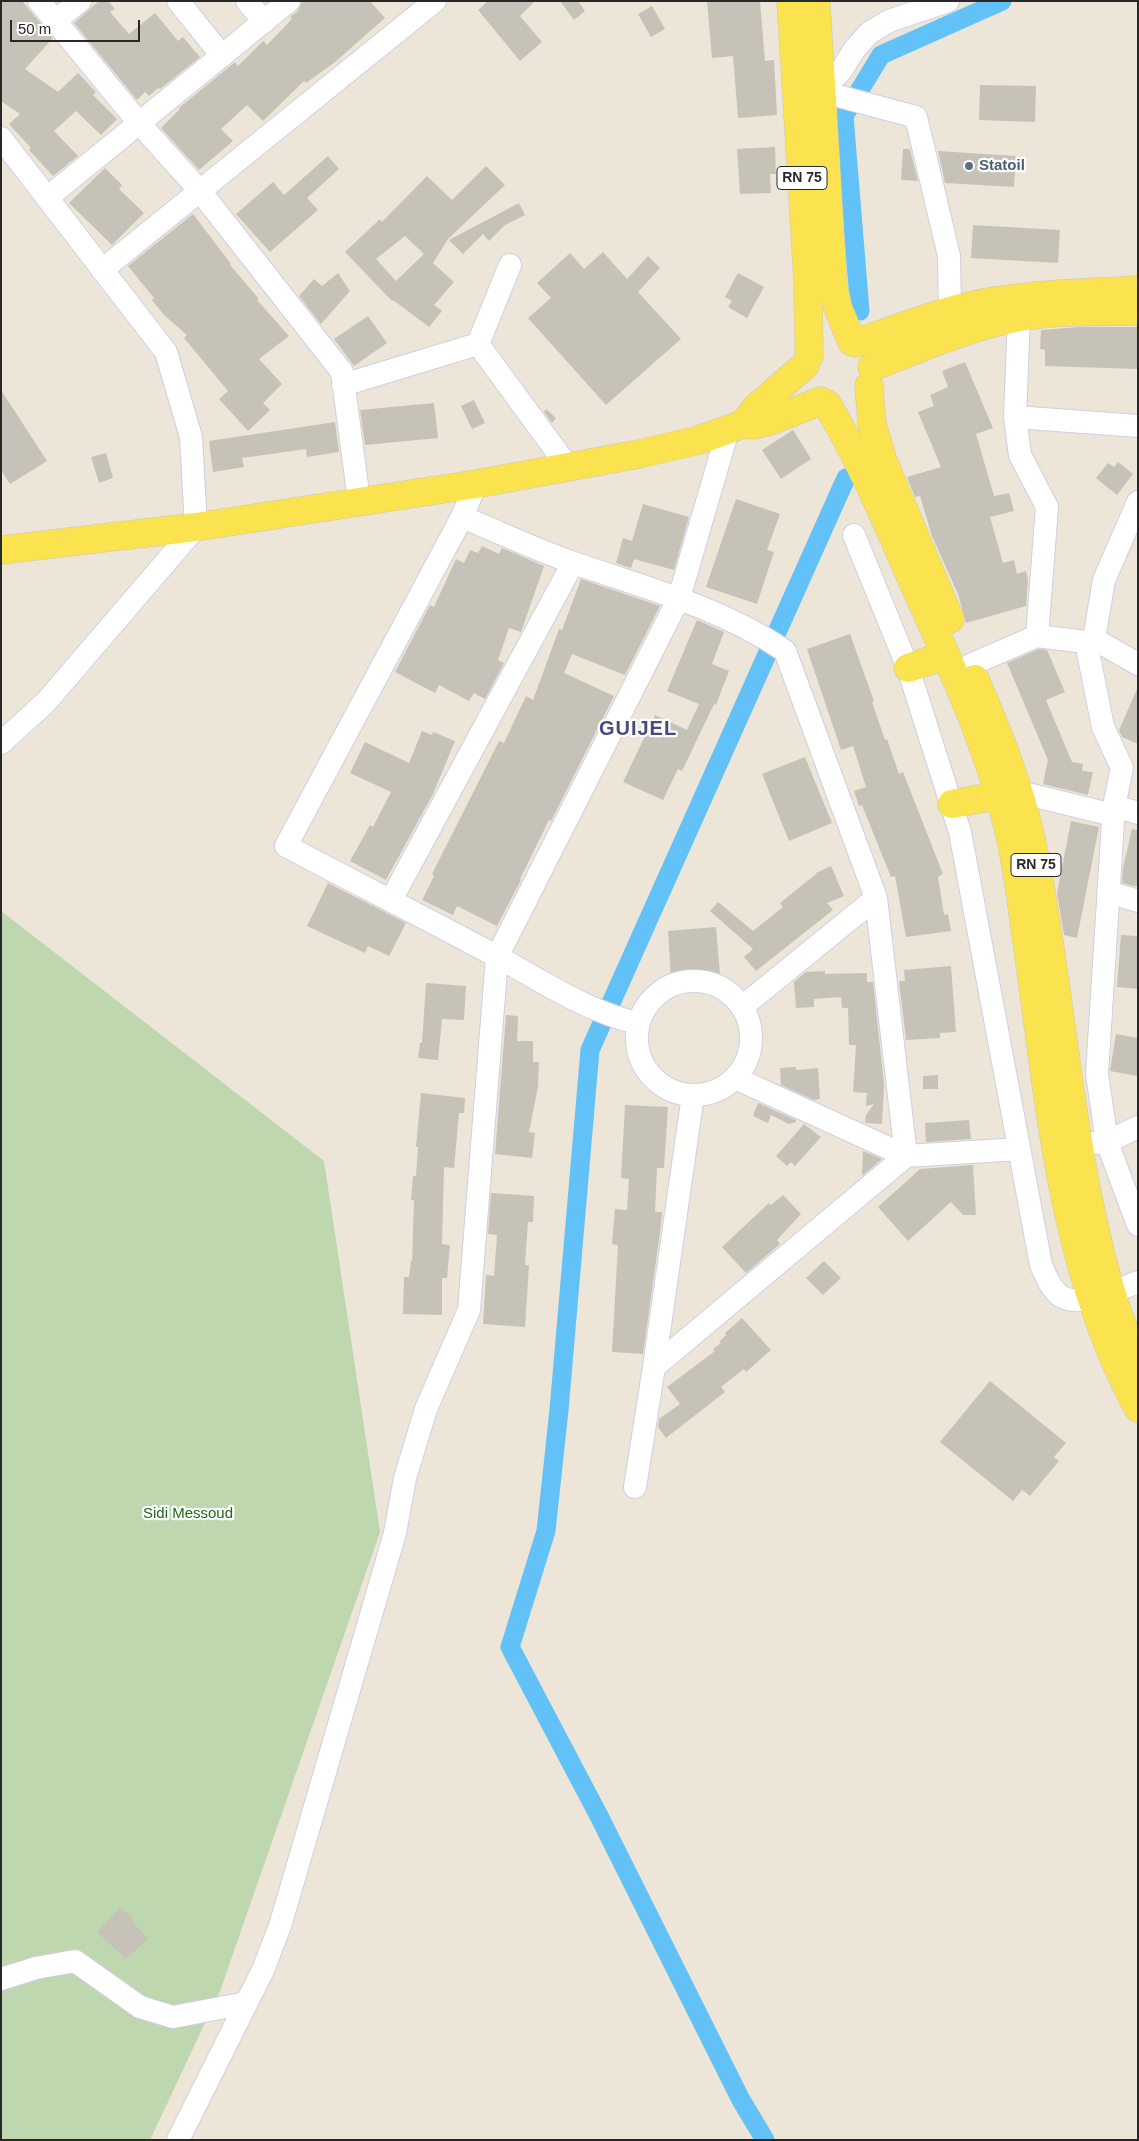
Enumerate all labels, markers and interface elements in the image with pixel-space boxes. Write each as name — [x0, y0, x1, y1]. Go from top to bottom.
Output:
scale bar — [12, 10, 142, 42]
text: 50 m — [18, 20, 51, 37]
place label: Statoil — [979, 157, 1025, 175]
marker: Statoil — [963, 160, 975, 172]
road number: RN 75 — [777, 167, 827, 190]
district label: GUIJEL — [598, 717, 678, 741]
road number: RN 75 — [1011, 854, 1061, 876]
park label: Sidi Messoud — [143, 1505, 233, 1523]

